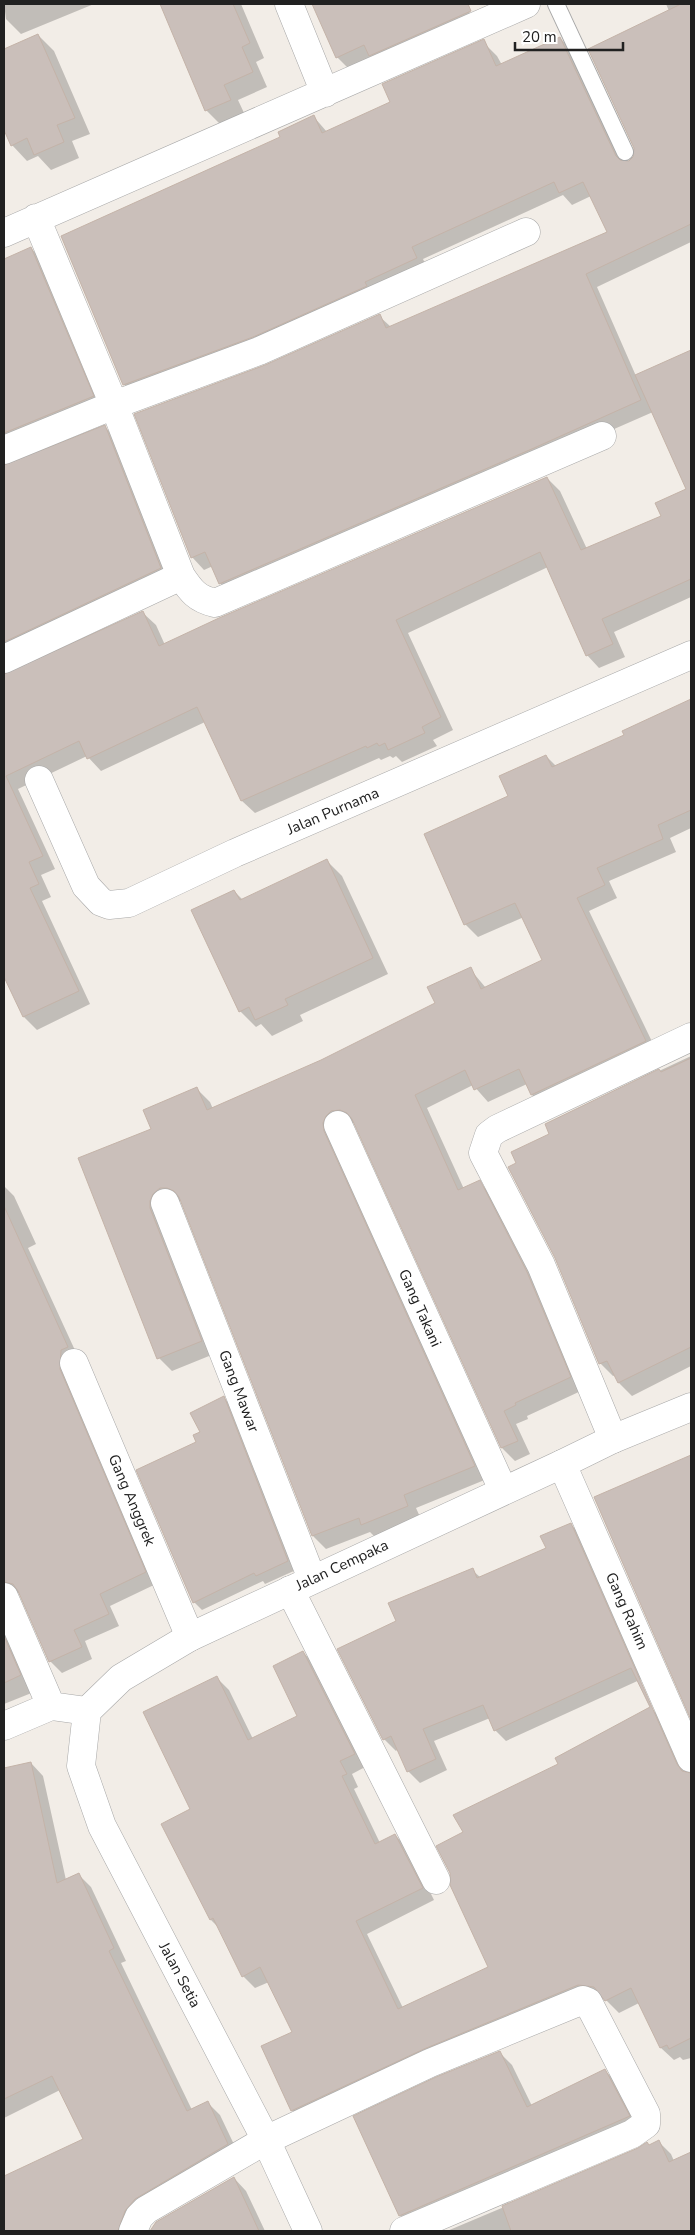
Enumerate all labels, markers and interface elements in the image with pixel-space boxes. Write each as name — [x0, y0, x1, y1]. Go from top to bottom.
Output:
scale bar — [515, 20, 622, 52]
text: 20 m — [522, 27, 557, 47]
street label: Jalan Purnama — [283, 783, 382, 840]
street label: Gang Takani — [394, 1266, 446, 1350]
street label: Gang Mawar — [214, 1347, 264, 1436]
street label: Gang Anggrek — [104, 1451, 161, 1549]
street label: Jalan Cempaka — [292, 1535, 392, 1596]
street label: Gang Rahim — [601, 1569, 653, 1653]
street label: Jalan Setia — [154, 1938, 206, 2011]

